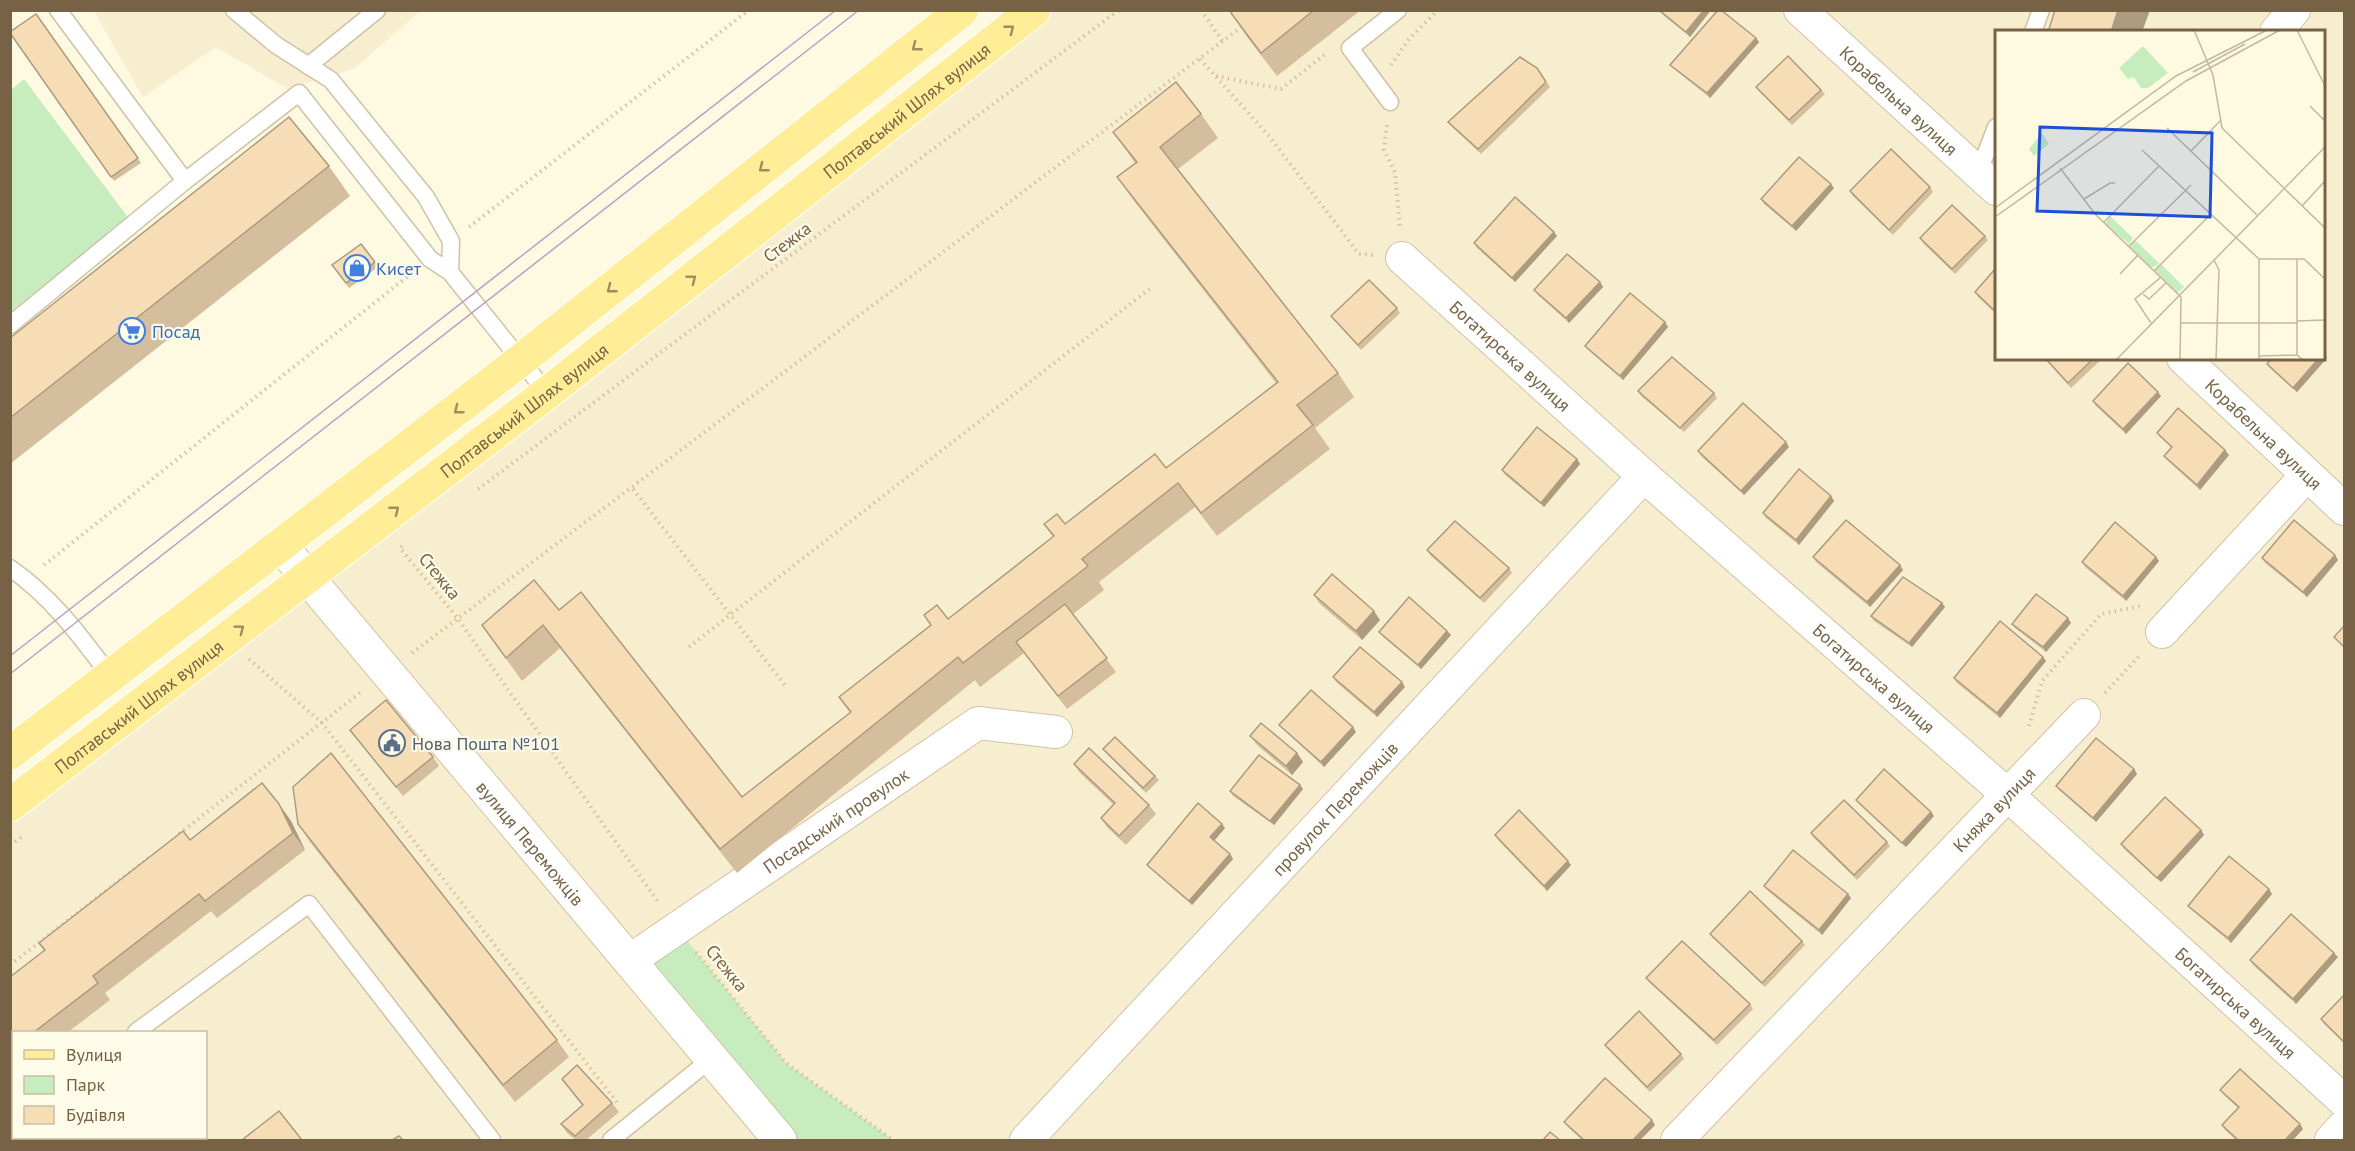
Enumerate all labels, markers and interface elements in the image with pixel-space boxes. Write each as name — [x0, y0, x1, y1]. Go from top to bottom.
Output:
one-way arrow — [1004, 25, 1015, 36]
inset map — [1995, 30, 2325, 360]
street label: Полтавський Шлях вулиця — [818, 37, 995, 183]
one-way arrow — [912, 39, 923, 50]
street label: Корабельна вулиця — [1835, 41, 1963, 160]
one-way arrow — [759, 161, 770, 172]
street label: Стежка — [758, 216, 816, 268]
shop icon: Кисет — [342, 253, 372, 283]
place label: Кисет — [376, 257, 422, 280]
one-way arrow — [685, 276, 696, 287]
one-way arrow — [607, 282, 618, 293]
street label: Богатирська вулиця — [1445, 295, 1576, 416]
supermarket icon: Посад — [117, 316, 147, 346]
place label: Посад — [152, 320, 201, 343]
street label: Полтавський Шлях вулиця — [435, 338, 613, 483]
street label: Корабельна вулиця — [2201, 374, 2327, 494]
one-way arrow — [453, 403, 464, 414]
one-way arrow — [388, 506, 399, 517]
street label: Стежка — [414, 548, 466, 604]
street label: Богатирська вулиця — [1808, 618, 1940, 738]
one-way arrow — [234, 625, 245, 636]
street label: Полтавський Шлях вулиця — [50, 634, 227, 778]
public building icon: Нова Пошта №101 — [377, 728, 407, 758]
place label: Нова Пошта №101 — [412, 732, 560, 755]
street label: провулок Переможців — [1267, 737, 1403, 880]
street label: Посадський провулок — [758, 762, 913, 878]
street label: Княжа вулиця — [1948, 762, 2040, 857]
street label: вулиця Переможців — [472, 776, 590, 910]
street label: Стежка — [701, 940, 753, 996]
street label: Богатирська вулиця — [2171, 942, 2301, 1063]
legend — [12, 1031, 207, 1139]
text: Вулиця — [66, 1043, 122, 1066]
text: Парк — [66, 1073, 106, 1096]
text: Будівля — [66, 1103, 125, 1126]

